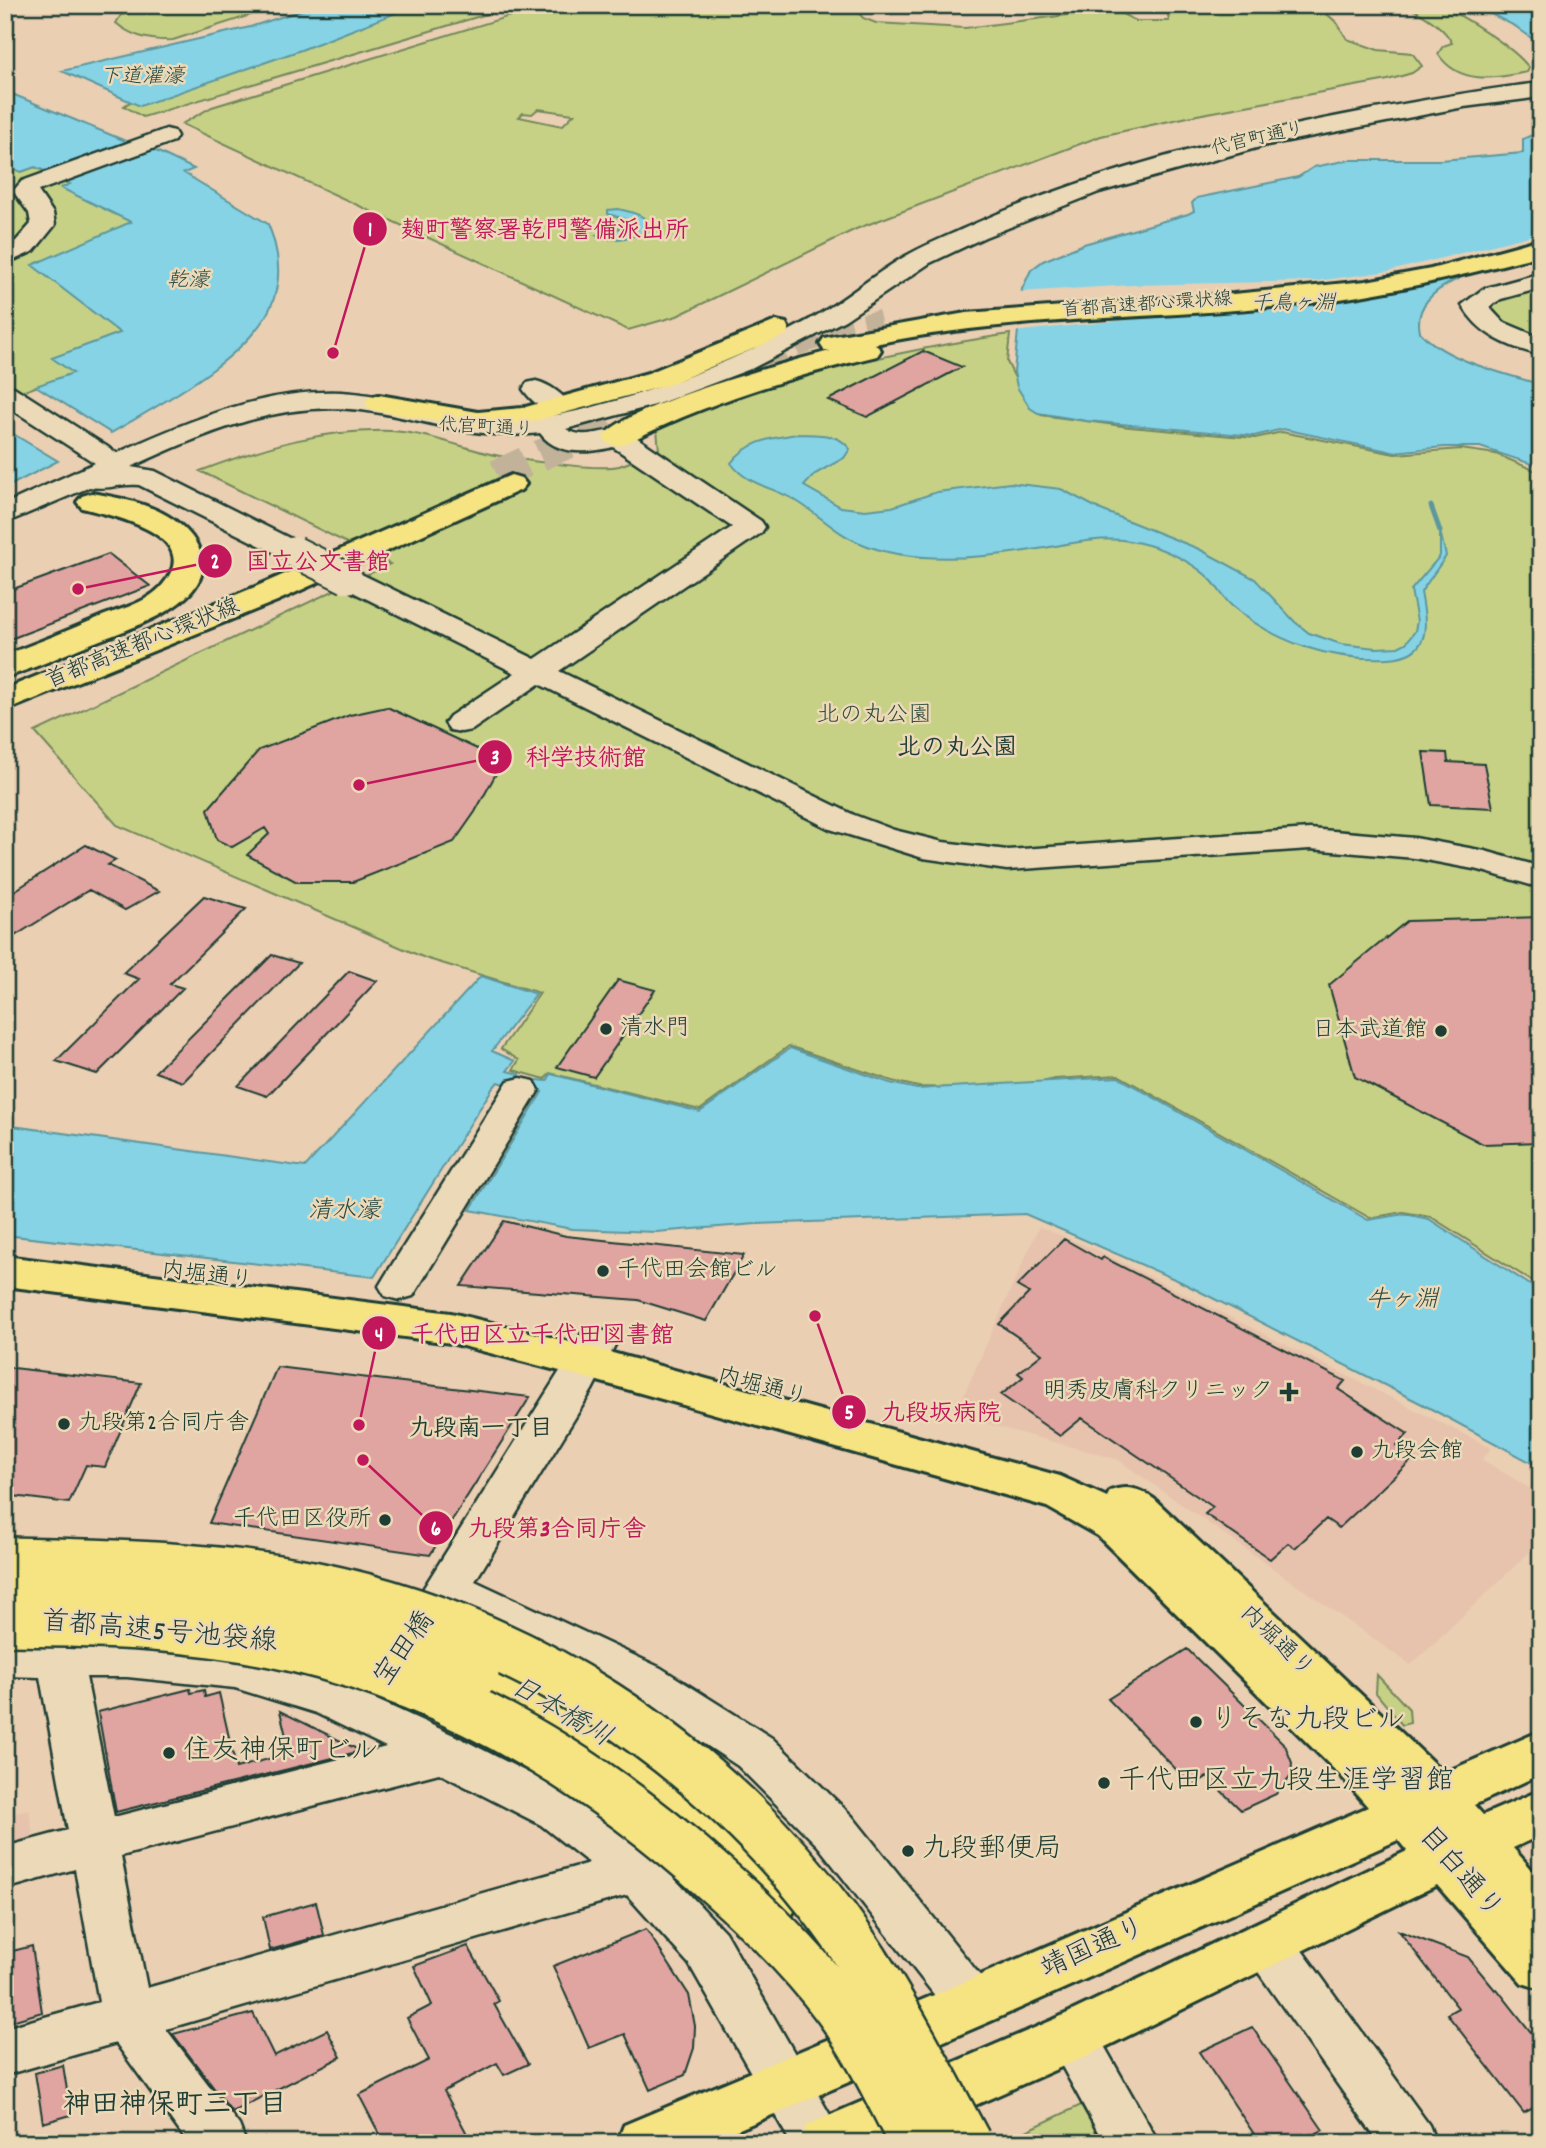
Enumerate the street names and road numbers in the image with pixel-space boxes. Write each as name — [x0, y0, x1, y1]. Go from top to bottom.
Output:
street label: 代官町通り — [1209, 116, 1307, 164]
street label: 首都高速都心環状線 — [1061, 287, 1233, 325]
street label: 代官町通り — [438, 413, 534, 445]
street label: 首都高速都心環状線 — [41, 591, 245, 699]
street label: 内堀通り — [159, 1255, 255, 1299]
street label: 内堀通り — [713, 1360, 811, 1416]
street label: 内堀通り — [1231, 1598, 1321, 1686]
street label: 首都高速5号池袋線 — [39, 1604, 279, 1664]
street label: 宝田橋 — [366, 1604, 446, 1696]
street label: 目白通り — [1407, 1819, 1511, 1929]
street label: 靖国通り — [1035, 1909, 1153, 1991]

